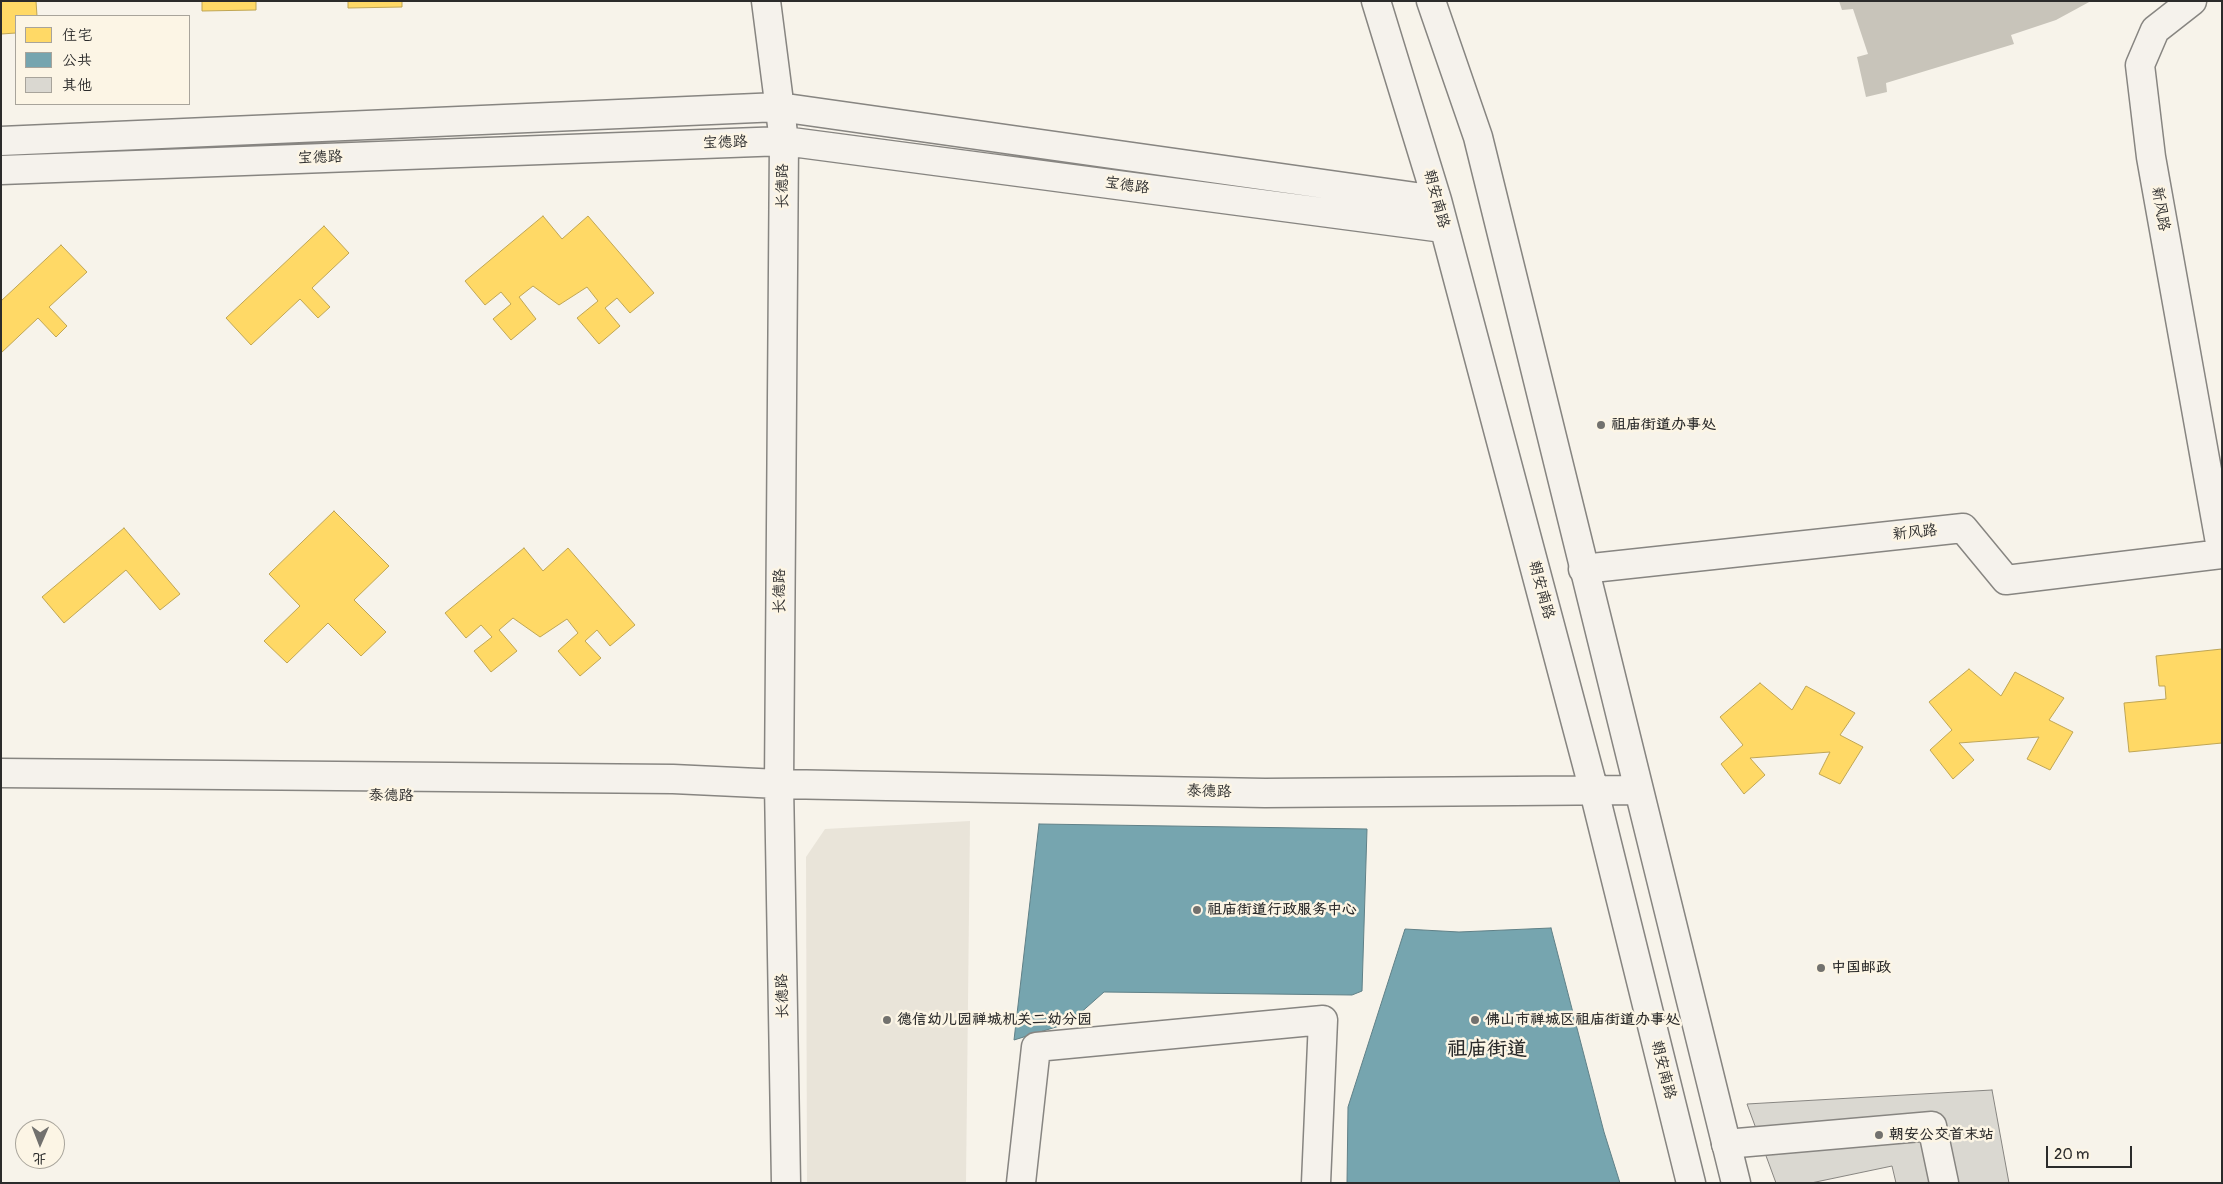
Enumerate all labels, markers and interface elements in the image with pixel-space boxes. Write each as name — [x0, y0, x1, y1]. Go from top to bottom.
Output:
legend — [15, 15, 190, 105]
text: 住宅 — [62, 26, 92, 45]
text: 公共 — [62, 51, 92, 70]
text: 其他 — [62, 76, 92, 95]
street label: 宝德路 — [702, 133, 748, 153]
street label: 宝德路 — [297, 148, 343, 168]
street label: 长德路 — [774, 164, 792, 208]
street label: 朝安南路 — [1420, 168, 1452, 230]
street label: 宝德路 — [1103, 174, 1151, 198]
street label: 新风路 — [2147, 185, 2173, 233]
place label: 祖庙街道办事处 — [1611, 416, 1716, 434]
marker: 祖庙街道办事处 — [1595, 419, 1607, 431]
street label: 新风路 — [1892, 522, 1938, 544]
street label: 朝安南路 — [1525, 559, 1557, 621]
street label: 长德路 — [771, 569, 789, 613]
street label: 泰德路 — [1186, 783, 1232, 801]
street label: 泰德路 — [369, 787, 413, 805]
place label: 祖庙街道行政服务中心 — [1207, 901, 1357, 919]
marker: 祖庙街道行政服务中心 — [1191, 904, 1203, 916]
place label: 中国邮政 — [1831, 959, 1891, 977]
marker: 中国邮政 — [1815, 962, 1827, 974]
street label: 长德路 — [774, 973, 792, 1019]
place label: 德信幼儿园禅城机关二幼分园 — [897, 1011, 1092, 1029]
place label: 佛山市禅城区祖庙街道办事处 — [1485, 1011, 1680, 1029]
marker: 德信幼儿园禅城机关二幼分园 — [881, 1014, 893, 1026]
marker: 佛山市禅城区祖庙街道办事处 — [1469, 1014, 1481, 1026]
district label: 祖庙街道 — [1447, 1038, 1527, 1062]
street label: 朝安南路 — [1647, 1039, 1679, 1101]
north arrow — [15, 1119, 65, 1169]
place label: 朝安公交首末站 — [1889, 1126, 1994, 1144]
marker: 朝安公交首末站 — [1873, 1129, 1885, 1141]
scale bar — [2048, 1136, 2134, 1168]
text: 20 m — [2054, 1145, 2089, 1164]
text: 北 — [33, 1150, 47, 1167]

